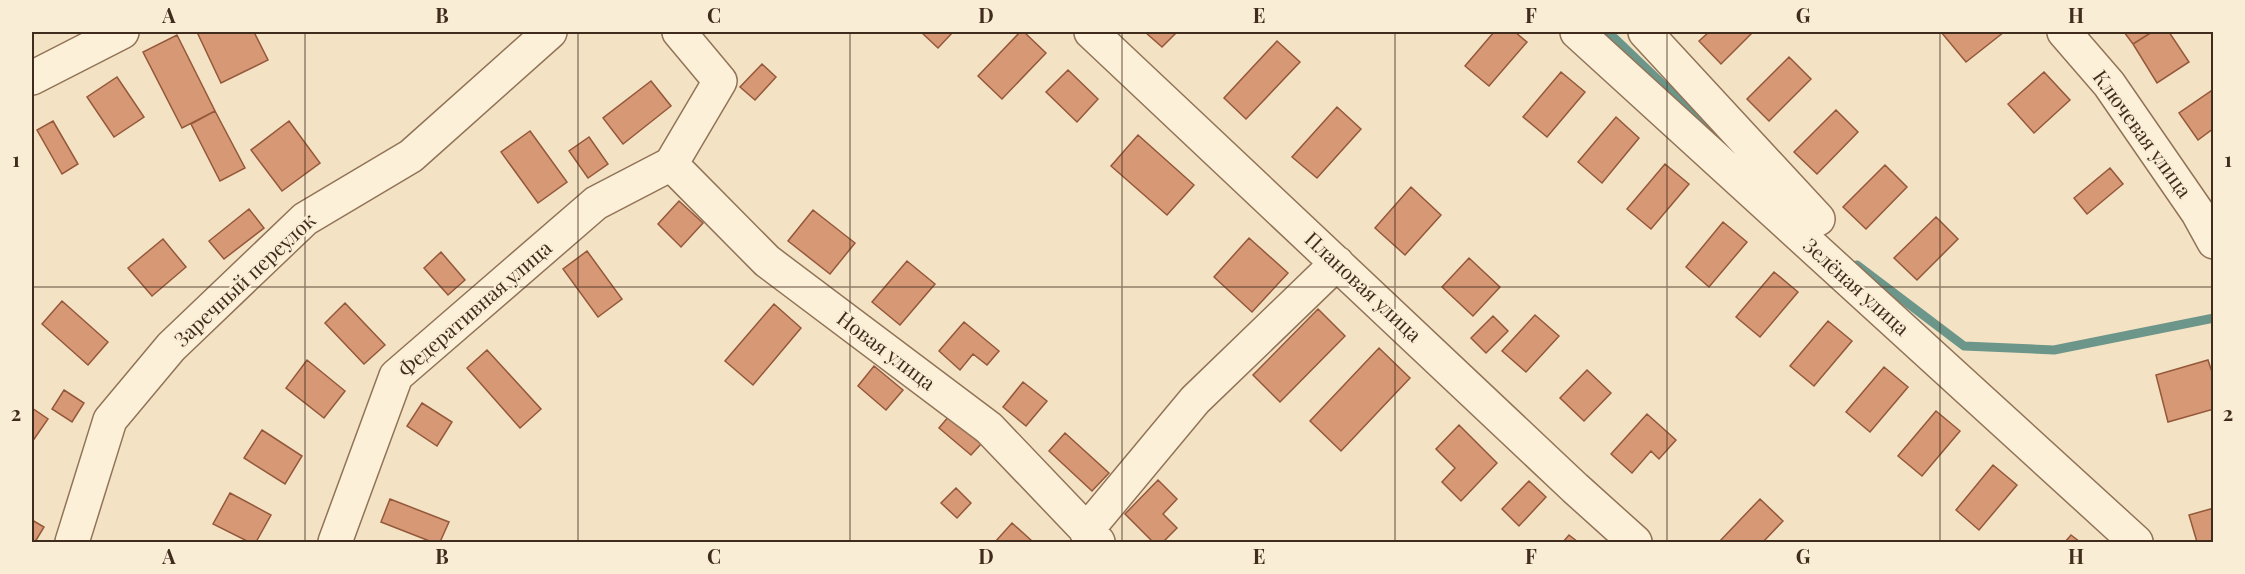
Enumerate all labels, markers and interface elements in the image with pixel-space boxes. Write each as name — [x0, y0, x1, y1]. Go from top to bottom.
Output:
text: A — [161, 1, 176, 28]
text: B — [435, 1, 449, 28]
text: C — [707, 1, 721, 28]
text: D — [978, 1, 994, 28]
text: E — [1253, 1, 1265, 28]
text: F — [1525, 1, 1537, 28]
text: G — [1796, 1, 1811, 28]
text: H — [2068, 1, 2084, 28]
street label: Ключевая улица — [2088, 64, 2199, 202]
text: 1 — [12, 145, 20, 172]
text: 1 — [2224, 145, 2232, 172]
street label: Заречный переулок — [167, 206, 321, 352]
street label: Плановая улица — [1300, 225, 1428, 347]
street label: Зелёная улица — [1798, 231, 1916, 341]
street label: Федеративная улица — [392, 234, 556, 382]
street label: Новая улица — [832, 304, 942, 396]
text: 2 — [11, 399, 21, 426]
text: 2 — [2223, 399, 2233, 426]
text: A — [161, 542, 176, 569]
text: B — [435, 542, 449, 569]
text: C — [707, 542, 721, 569]
text: D — [978, 542, 994, 569]
text: E — [1253, 542, 1265, 569]
text: F — [1525, 542, 1537, 569]
text: G — [1796, 542, 1811, 569]
text: H — [2068, 542, 2084, 569]

